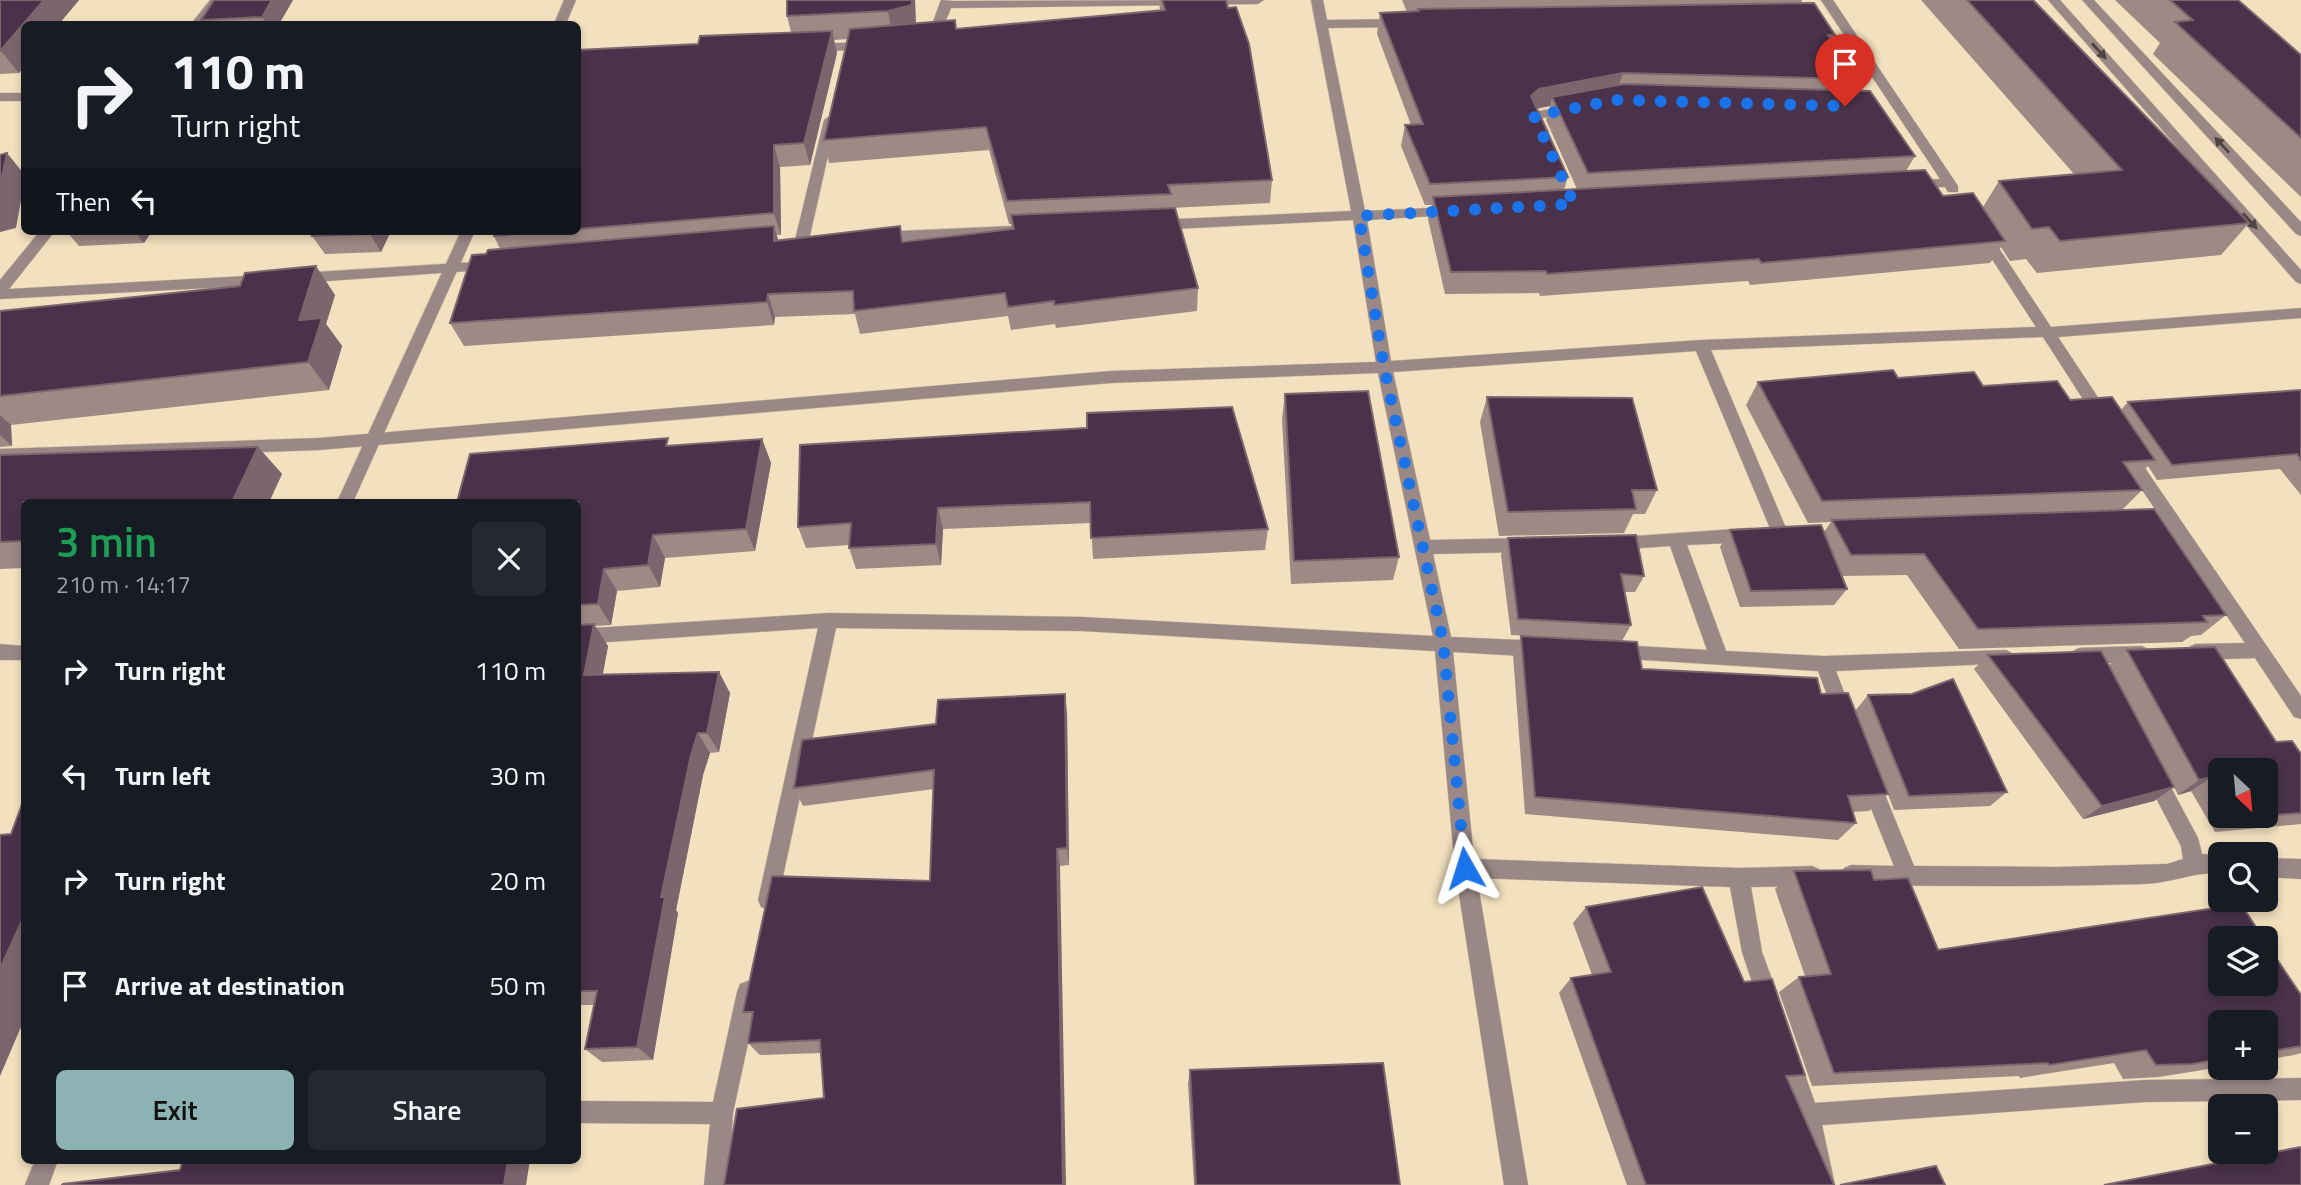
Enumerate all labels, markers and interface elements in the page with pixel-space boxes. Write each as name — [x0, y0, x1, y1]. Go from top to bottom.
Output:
text: 110 m — [171, 33, 305, 108]
pin — [1815, 34, 1875, 106]
one-way arrow — [2091, 42, 2107, 60]
icon: arrive — [1826, 45, 1864, 83]
icon: right — [56, 49, 147, 140]
text: Turn right — [171, 101, 300, 149]
one-way arrow — [2214, 137, 2230, 154]
text: Then — [56, 182, 111, 221]
icon: left — [125, 182, 163, 220]
one-way arrow — [2242, 213, 2257, 230]
text: 3 min — [56, 509, 157, 573]
button: close — [472, 522, 546, 596]
text: 210 m · 14:17 — [56, 567, 191, 602]
text: Turn right — [115, 651, 226, 690]
text: 110 m — [475, 651, 546, 690]
icon: right — [56, 652, 94, 690]
text: Turn left — [115, 756, 210, 795]
text: 30 m — [489, 756, 546, 795]
icon: left — [56, 757, 94, 795]
north arrow — [2208, 758, 2278, 828]
map controls — [2208, 758, 2278, 1164]
position arrow — [1428, 831, 1502, 905]
button: search — [2208, 842, 2278, 912]
text: Turn right — [115, 861, 226, 900]
text: 20 m — [489, 861, 546, 900]
icon: right — [56, 862, 94, 900]
button: layers — [2208, 926, 2278, 996]
text: Arrive at destination — [115, 966, 345, 1005]
text: 50 m — [489, 966, 546, 1005]
icon: arrive — [56, 967, 94, 1005]
button: + — [2208, 1010, 2278, 1080]
button: Exit — [56, 1070, 294, 1150]
button: Share — [308, 1070, 546, 1150]
button: − — [2208, 1094, 2278, 1164]

